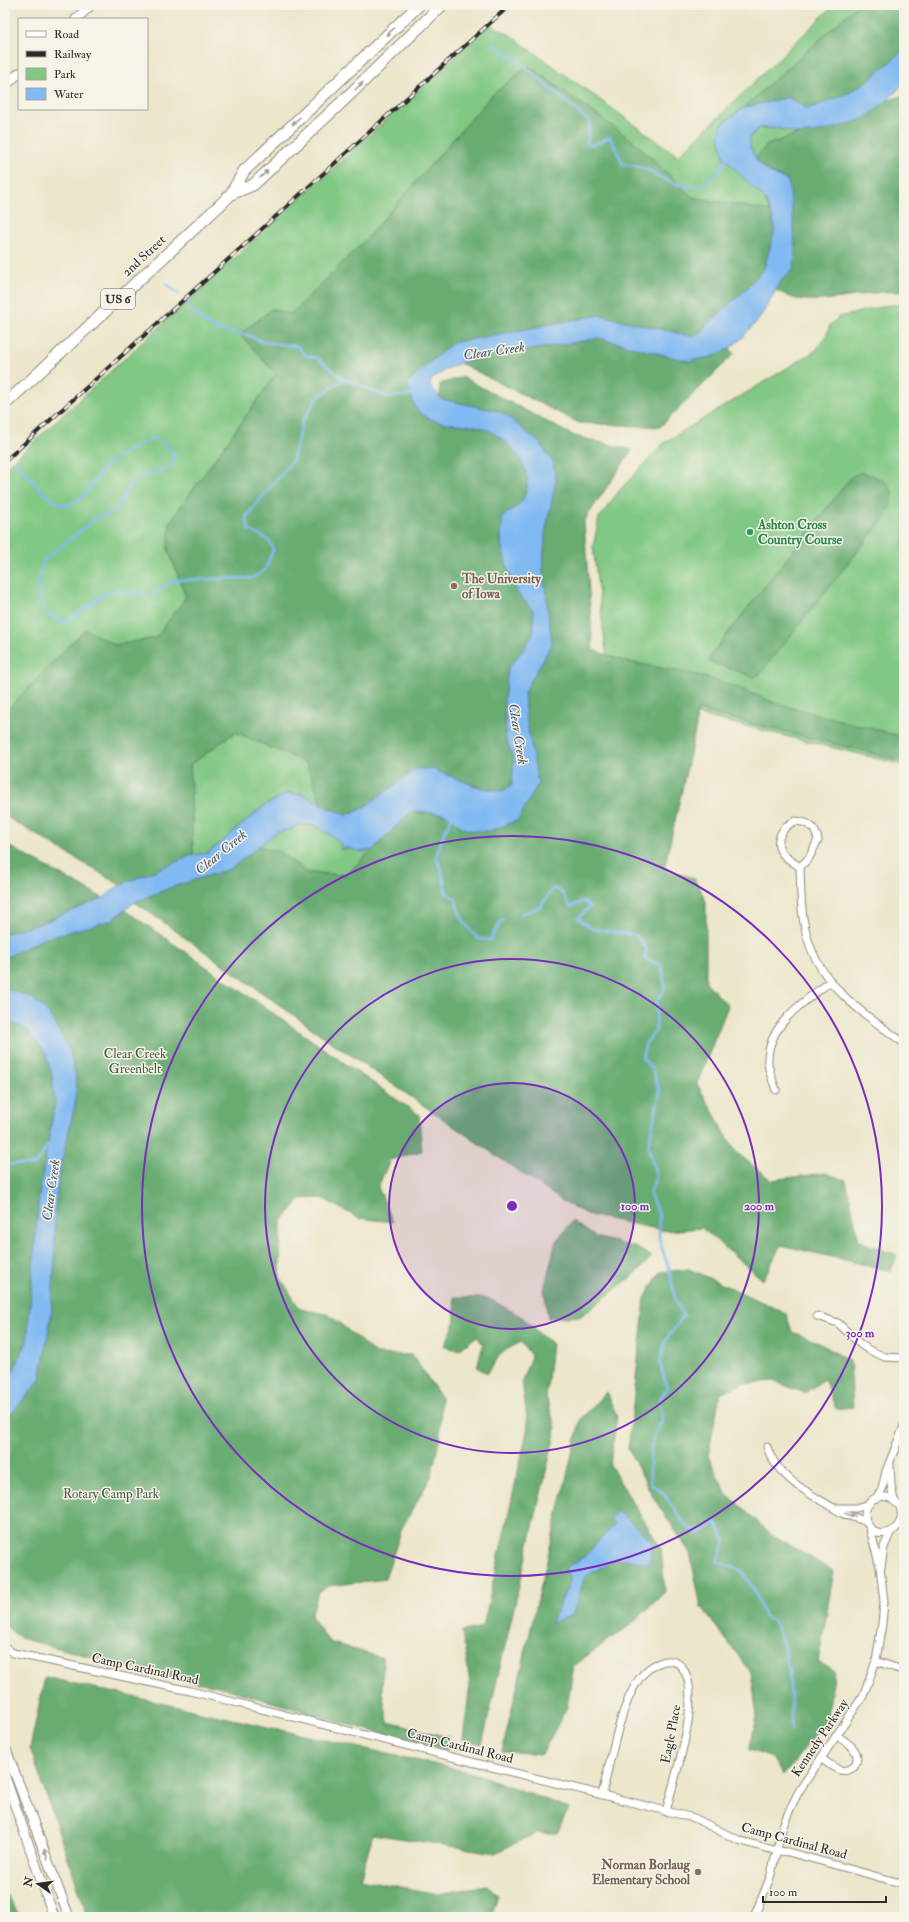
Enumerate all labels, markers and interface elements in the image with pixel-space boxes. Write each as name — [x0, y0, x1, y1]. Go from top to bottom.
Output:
legend — [18, 18, 148, 110]
text: Road — [54, 27, 79, 42]
one-way arrow — [385, 27, 395, 37]
text: Railway — [54, 47, 92, 62]
text: Park — [54, 67, 76, 82]
one-way arrow — [354, 81, 364, 91]
text: Water — [53, 87, 84, 102]
one-way arrow — [291, 116, 301, 126]
one-way arrow — [259, 170, 269, 179]
street label: 2nd Street — [119, 232, 169, 280]
road number: US 6 — [101, 289, 135, 309]
water label: Clear Creek — [462, 338, 526, 364]
place label: Ashton Cross Country Course — [757, 517, 842, 549]
marker: Ashton Cross Country Course — [745, 527, 755, 537]
place label: The University of Iowa — [461, 571, 542, 602]
marker: The University of Iowa — [449, 581, 459, 591]
water label: Clear Creek — [505, 702, 531, 766]
water label: Clear Creek — [192, 826, 251, 878]
park label: Clear Creek Greenbelt — [104, 1046, 167, 1077]
water label: Clear Creek — [38, 1158, 64, 1222]
centre of rings — [505, 1199, 519, 1213]
text: 100 m — [621, 1199, 650, 1214]
text: 200 m — [744, 1199, 775, 1214]
text: 300 m — [846, 1326, 875, 1341]
park label: Rotary Camp Park — [63, 1486, 160, 1503]
one-way arrow — [844, 1512, 856, 1518]
street label: Camp Cardinal Road — [90, 1650, 201, 1689]
street label: Kennedy Parkway — [788, 1696, 853, 1781]
street label: Eagle Place — [657, 1703, 685, 1765]
street label: Camp Cardinal Road — [405, 1725, 515, 1768]
street label: Camp Cardinal Road — [739, 1819, 849, 1864]
one-way arrow — [42, 1848, 48, 1860]
place label: Norman Borlaug Elementary School — [592, 1857, 691, 1889]
north arrow — [18, 1864, 58, 1904]
marker: Norman Borlaug Elementary School — [693, 1867, 703, 1877]
text: N — [21, 1874, 36, 1889]
scale bar — [763, 1878, 886, 1904]
text: 100 m — [769, 1885, 798, 1900]

